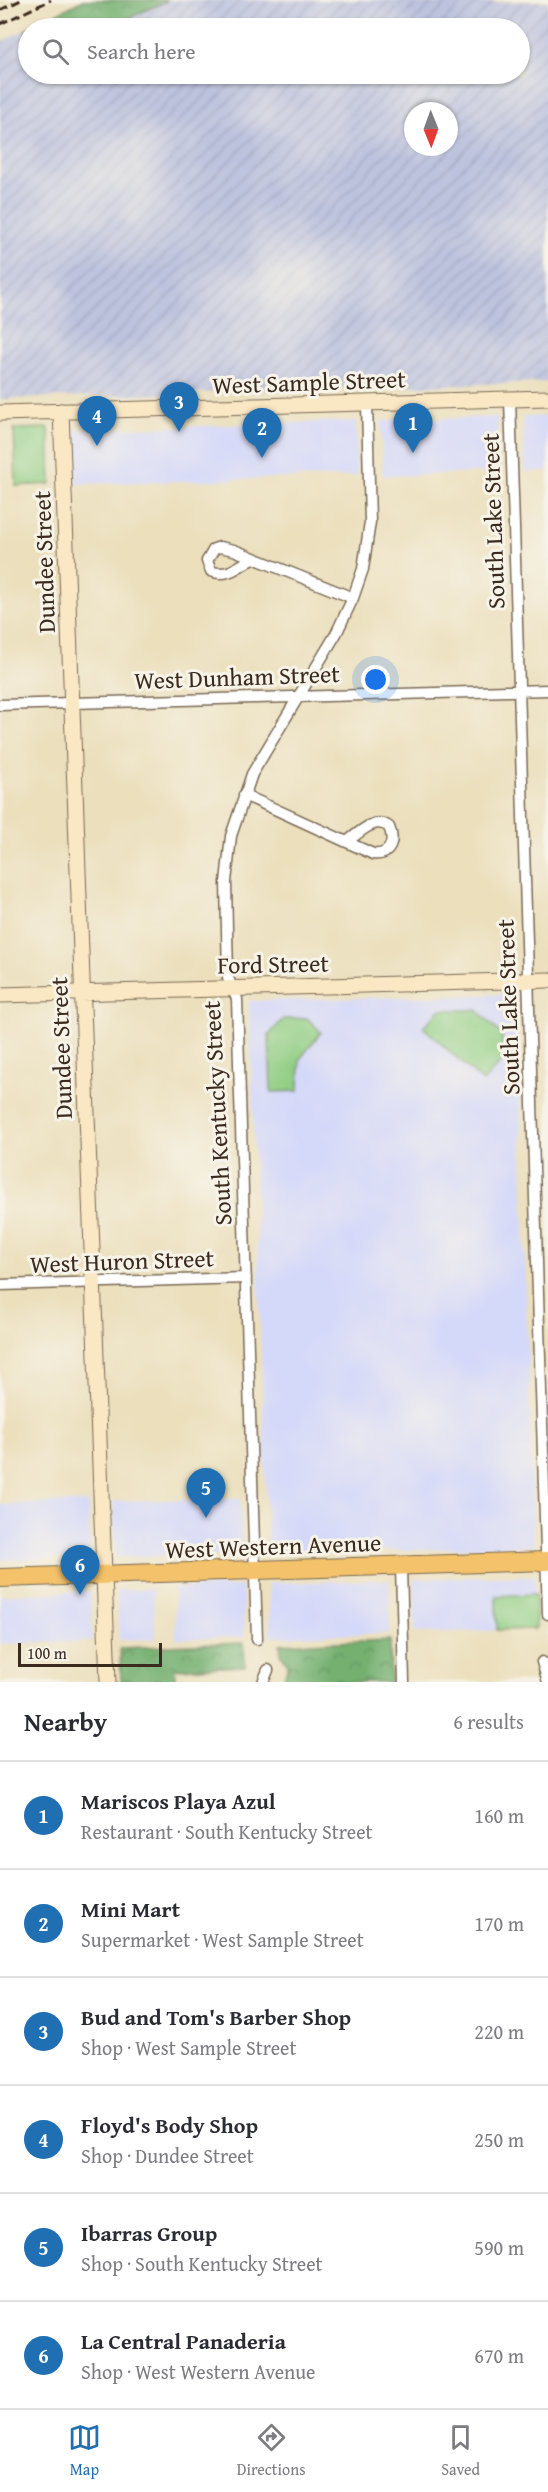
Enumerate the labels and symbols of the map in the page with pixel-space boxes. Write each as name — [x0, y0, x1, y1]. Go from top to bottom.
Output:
north arrow — [404, 102, 458, 156]
street label: West Sample Street — [212, 361, 407, 403]
pin: 3 — [160, 382, 198, 432]
pin: 4 — [78, 396, 116, 446]
pin: 1 — [394, 404, 432, 453]
pin: 2 — [242, 408, 282, 458]
street label: South Lake Street — [472, 432, 514, 610]
street label: Dundee Street — [24, 490, 64, 634]
street label: West Dunham Street — [134, 656, 341, 698]
your location — [361, 665, 390, 694]
street label: South Lake Street — [487, 918, 529, 1096]
street label: Ford Street — [217, 946, 330, 982]
street label: Dundee Street — [41, 976, 81, 1120]
street label: South Kentucky Street — [194, 999, 240, 1226]
street label: West Huron Street — [29, 1240, 215, 1282]
pin: 5 — [186, 1468, 226, 1518]
street label: West Western Avenue — [164, 1525, 382, 1567]
pin: 6 — [60, 1546, 100, 1595]
scale bar — [18, 1640, 162, 1668]

